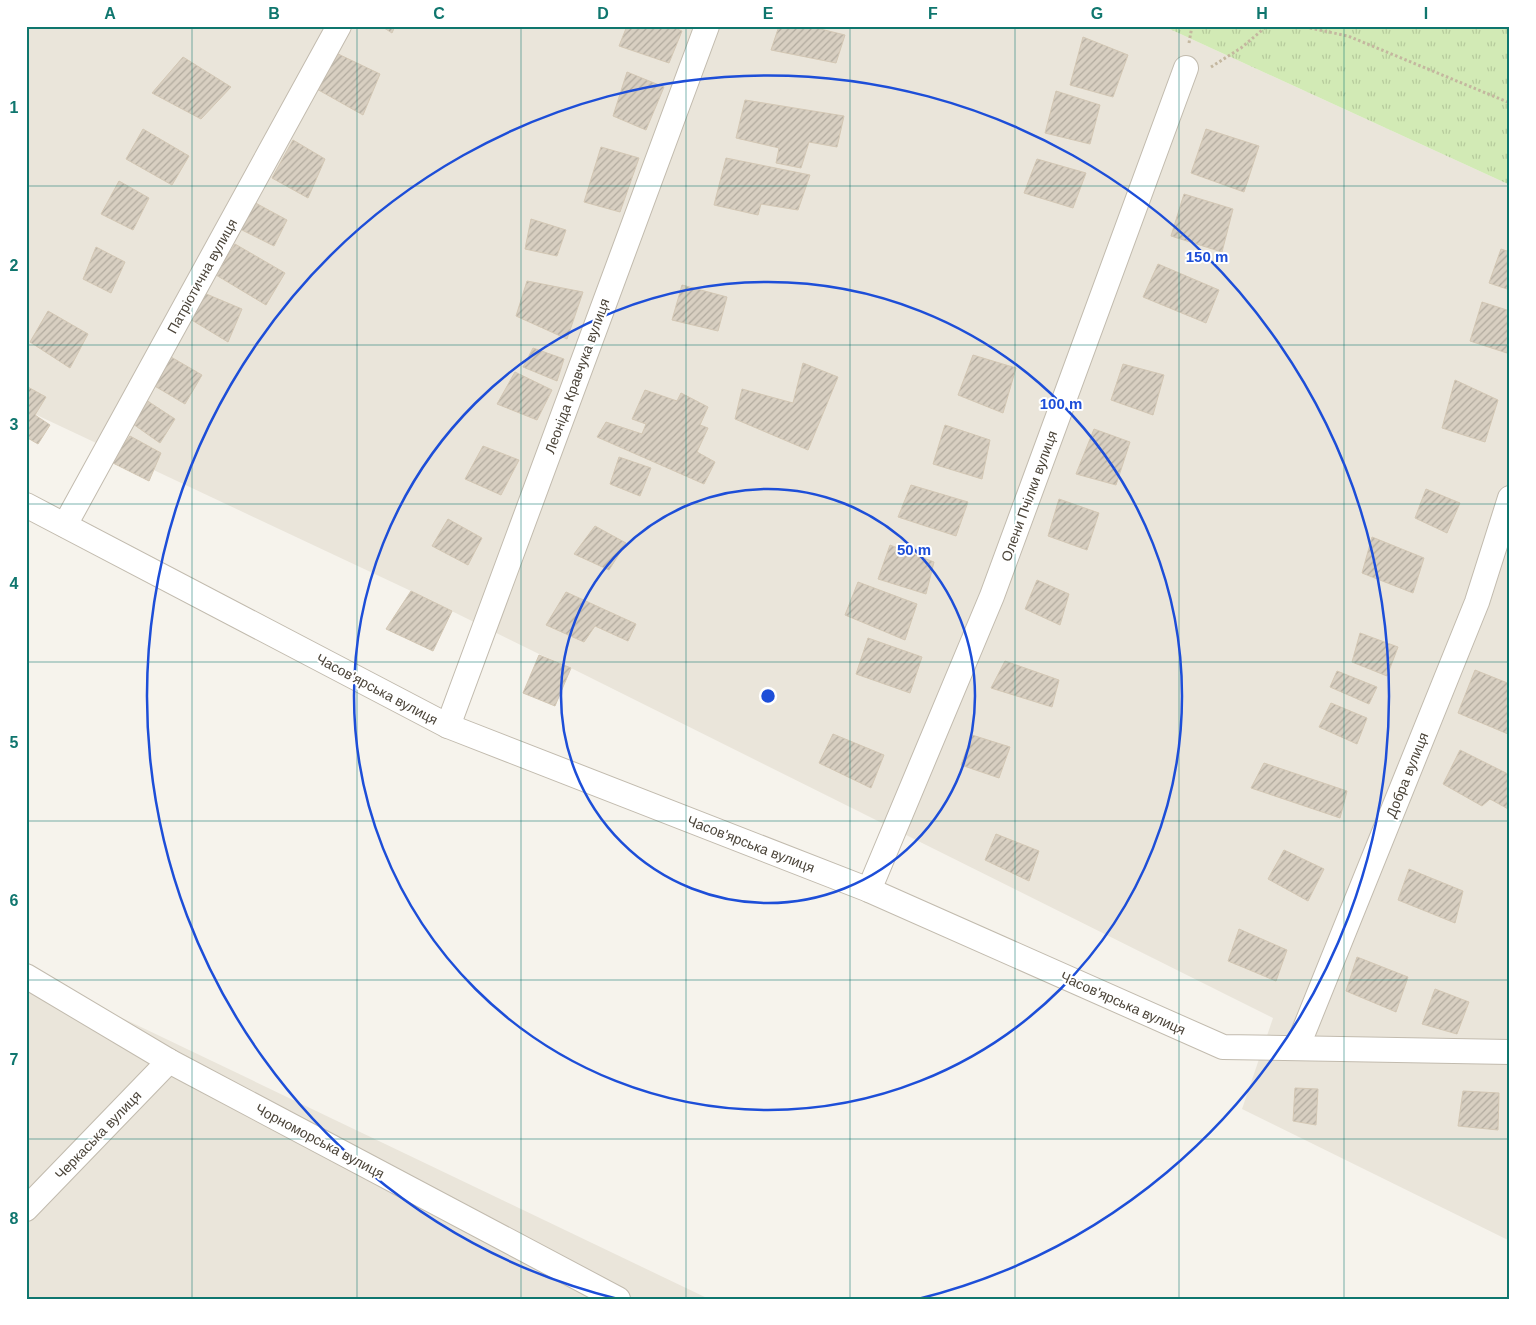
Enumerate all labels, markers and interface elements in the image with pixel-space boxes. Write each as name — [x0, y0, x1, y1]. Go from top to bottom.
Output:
text: A — [104, 5, 116, 22]
text: B — [268, 5, 280, 22]
text: C — [433, 5, 445, 22]
text: D — [597, 5, 609, 22]
text: E — [763, 5, 774, 22]
text: F — [928, 5, 938, 22]
text: G — [1091, 5, 1103, 22]
text: H — [1256, 5, 1268, 22]
text: I — [1424, 5, 1428, 22]
text: 1 — [10, 99, 19, 116]
street label: Патріотична вулиця — [164, 216, 240, 336]
text: 150 m — [1186, 248, 1228, 265]
text: 2 — [10, 257, 19, 274]
street label: Леоніда Кравчука вулиця — [541, 296, 613, 456]
text: 100 m — [1040, 395, 1082, 412]
text: 3 — [10, 416, 19, 433]
street label: Олени Пчілки вулиця — [998, 428, 1060, 564]
text: 50 m — [897, 541, 931, 558]
text: 4 — [10, 575, 19, 592]
street label: Часов'ярська вулиця — [313, 650, 441, 728]
centre of rings — [759, 687, 777, 705]
street label: Добра вулиця — [1383, 730, 1431, 820]
text: 5 — [10, 734, 19, 751]
street label: Часов'ярська вулиця — [685, 812, 817, 876]
text: 6 — [10, 892, 19, 909]
street label: Часов'ярська вулиця — [1058, 968, 1188, 1038]
text: 7 — [10, 1051, 19, 1068]
street label: Черкаська вулиця — [52, 1087, 144, 1183]
street label: Чорноморська вулиця — [253, 1100, 387, 1182]
text: 8 — [10, 1210, 19, 1227]

